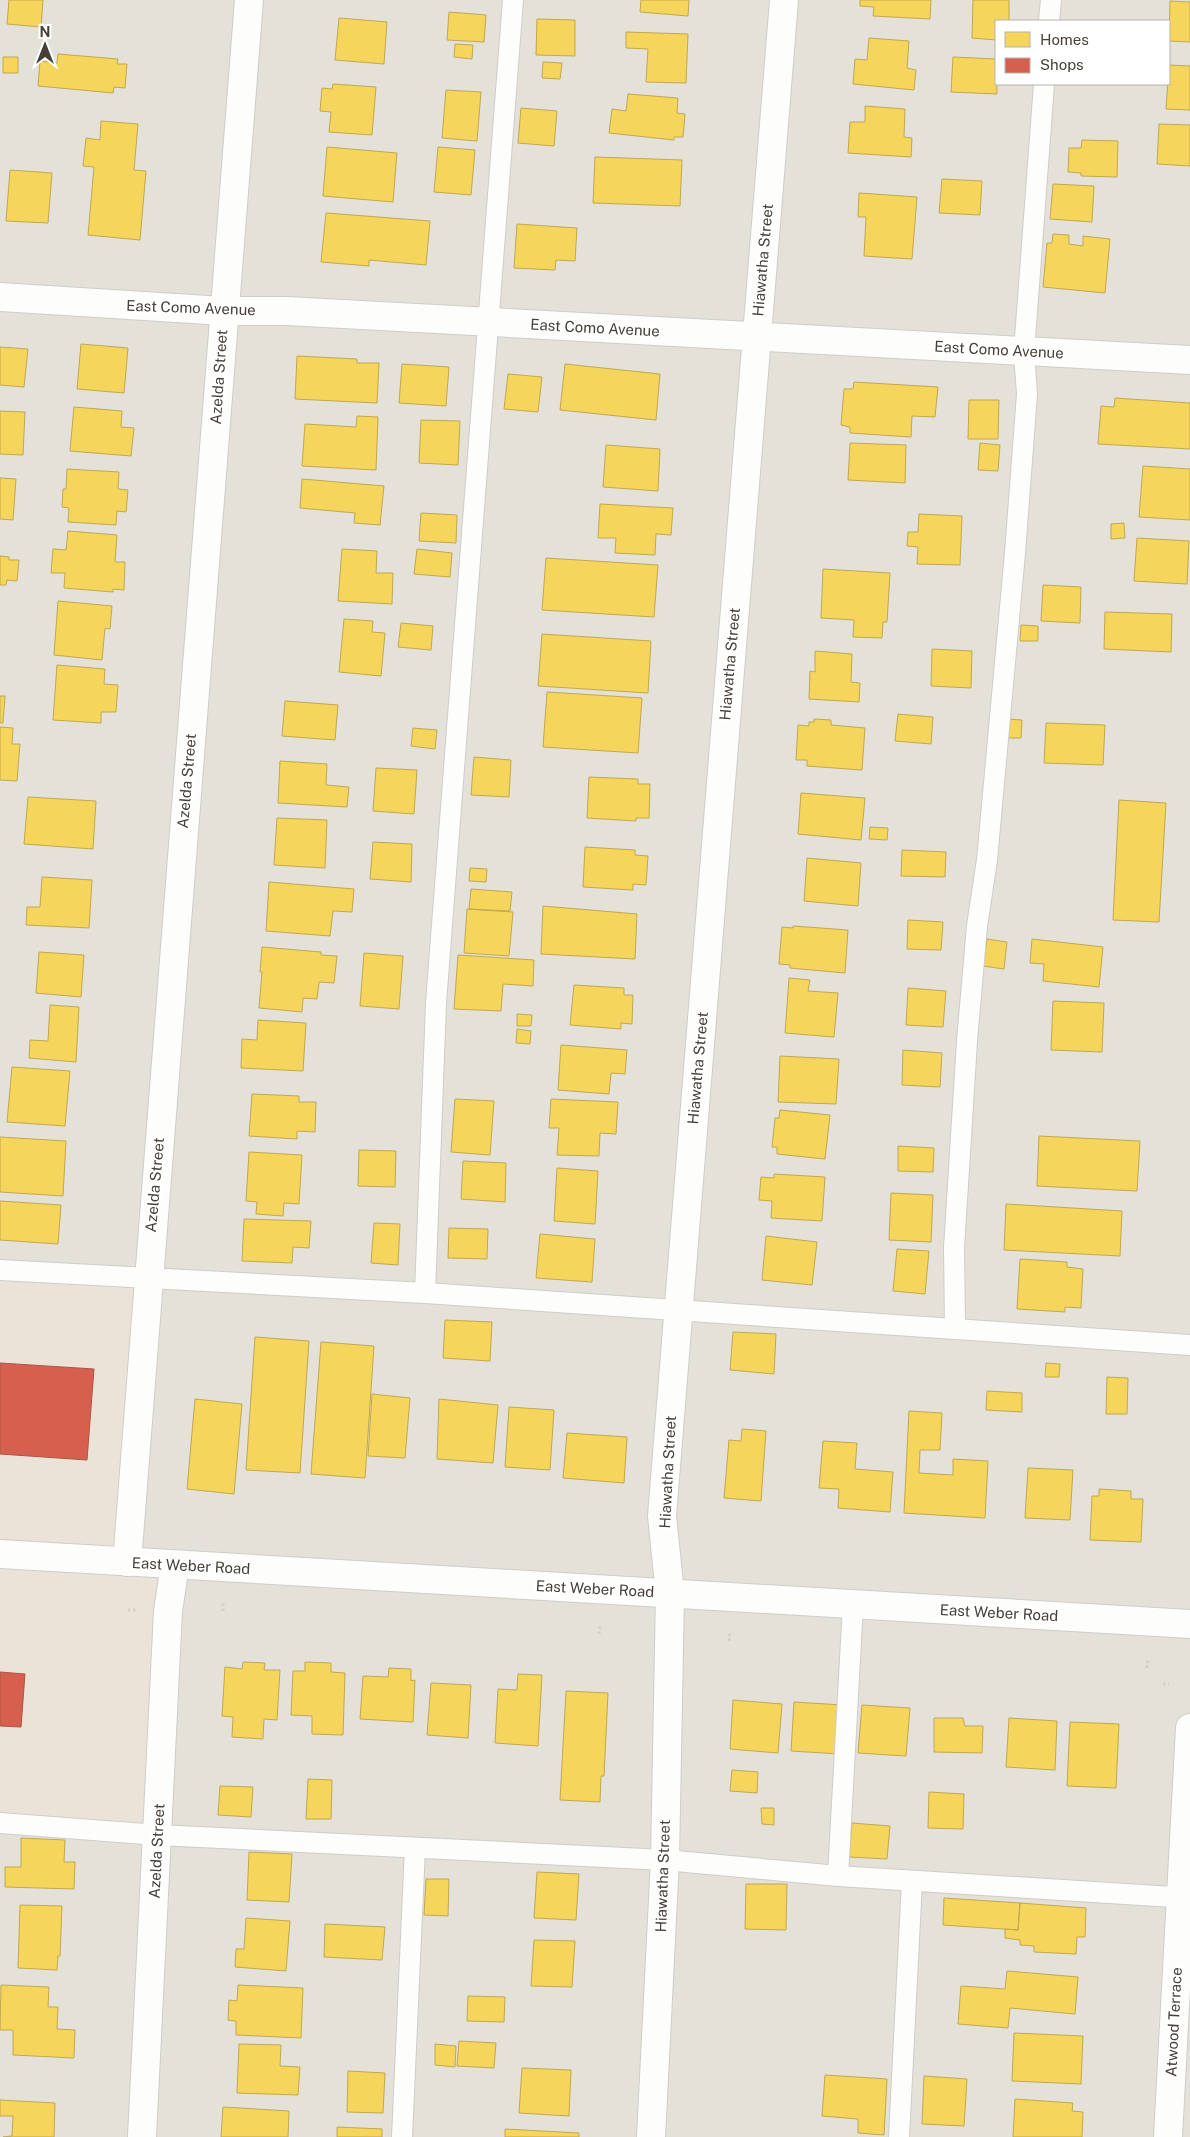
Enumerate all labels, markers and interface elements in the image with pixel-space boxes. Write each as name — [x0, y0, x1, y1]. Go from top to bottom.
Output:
north arrow — [20, 20, 70, 70]
legend — [995, 20, 1170, 85]
text: N — [40, 24, 50, 40]
text: Homes — [1040, 31, 1089, 48]
text: Shops — [1040, 56, 1084, 73]
street label: Hiawatha Street — [749, 203, 776, 317]
street label: East Como Avenue — [126, 297, 256, 318]
street label: East Como Avenue — [530, 316, 660, 339]
street label: Azelda Street — [207, 329, 230, 425]
street label: East Como Avenue — [934, 338, 1064, 361]
street label: Hiawatha Street — [716, 607, 743, 721]
street label: Azelda Street — [174, 733, 199, 829]
street label: Hiawatha Street — [684, 1011, 711, 1125]
street label: Azelda Street — [142, 1137, 167, 1233]
street label: Hiawatha Street — [656, 1415, 679, 1529]
street label: East Weber Road — [131, 1554, 251, 1577]
street label: East Weber Road — [535, 1577, 655, 1600]
street label: East Weber Road — [939, 1601, 1059, 1624]
street label: Azelda Street — [146, 1803, 167, 1899]
street label: Hiawatha Street — [652, 1819, 673, 1933]
street label: Atwood Terrace — [1162, 1967, 1185, 2077]

